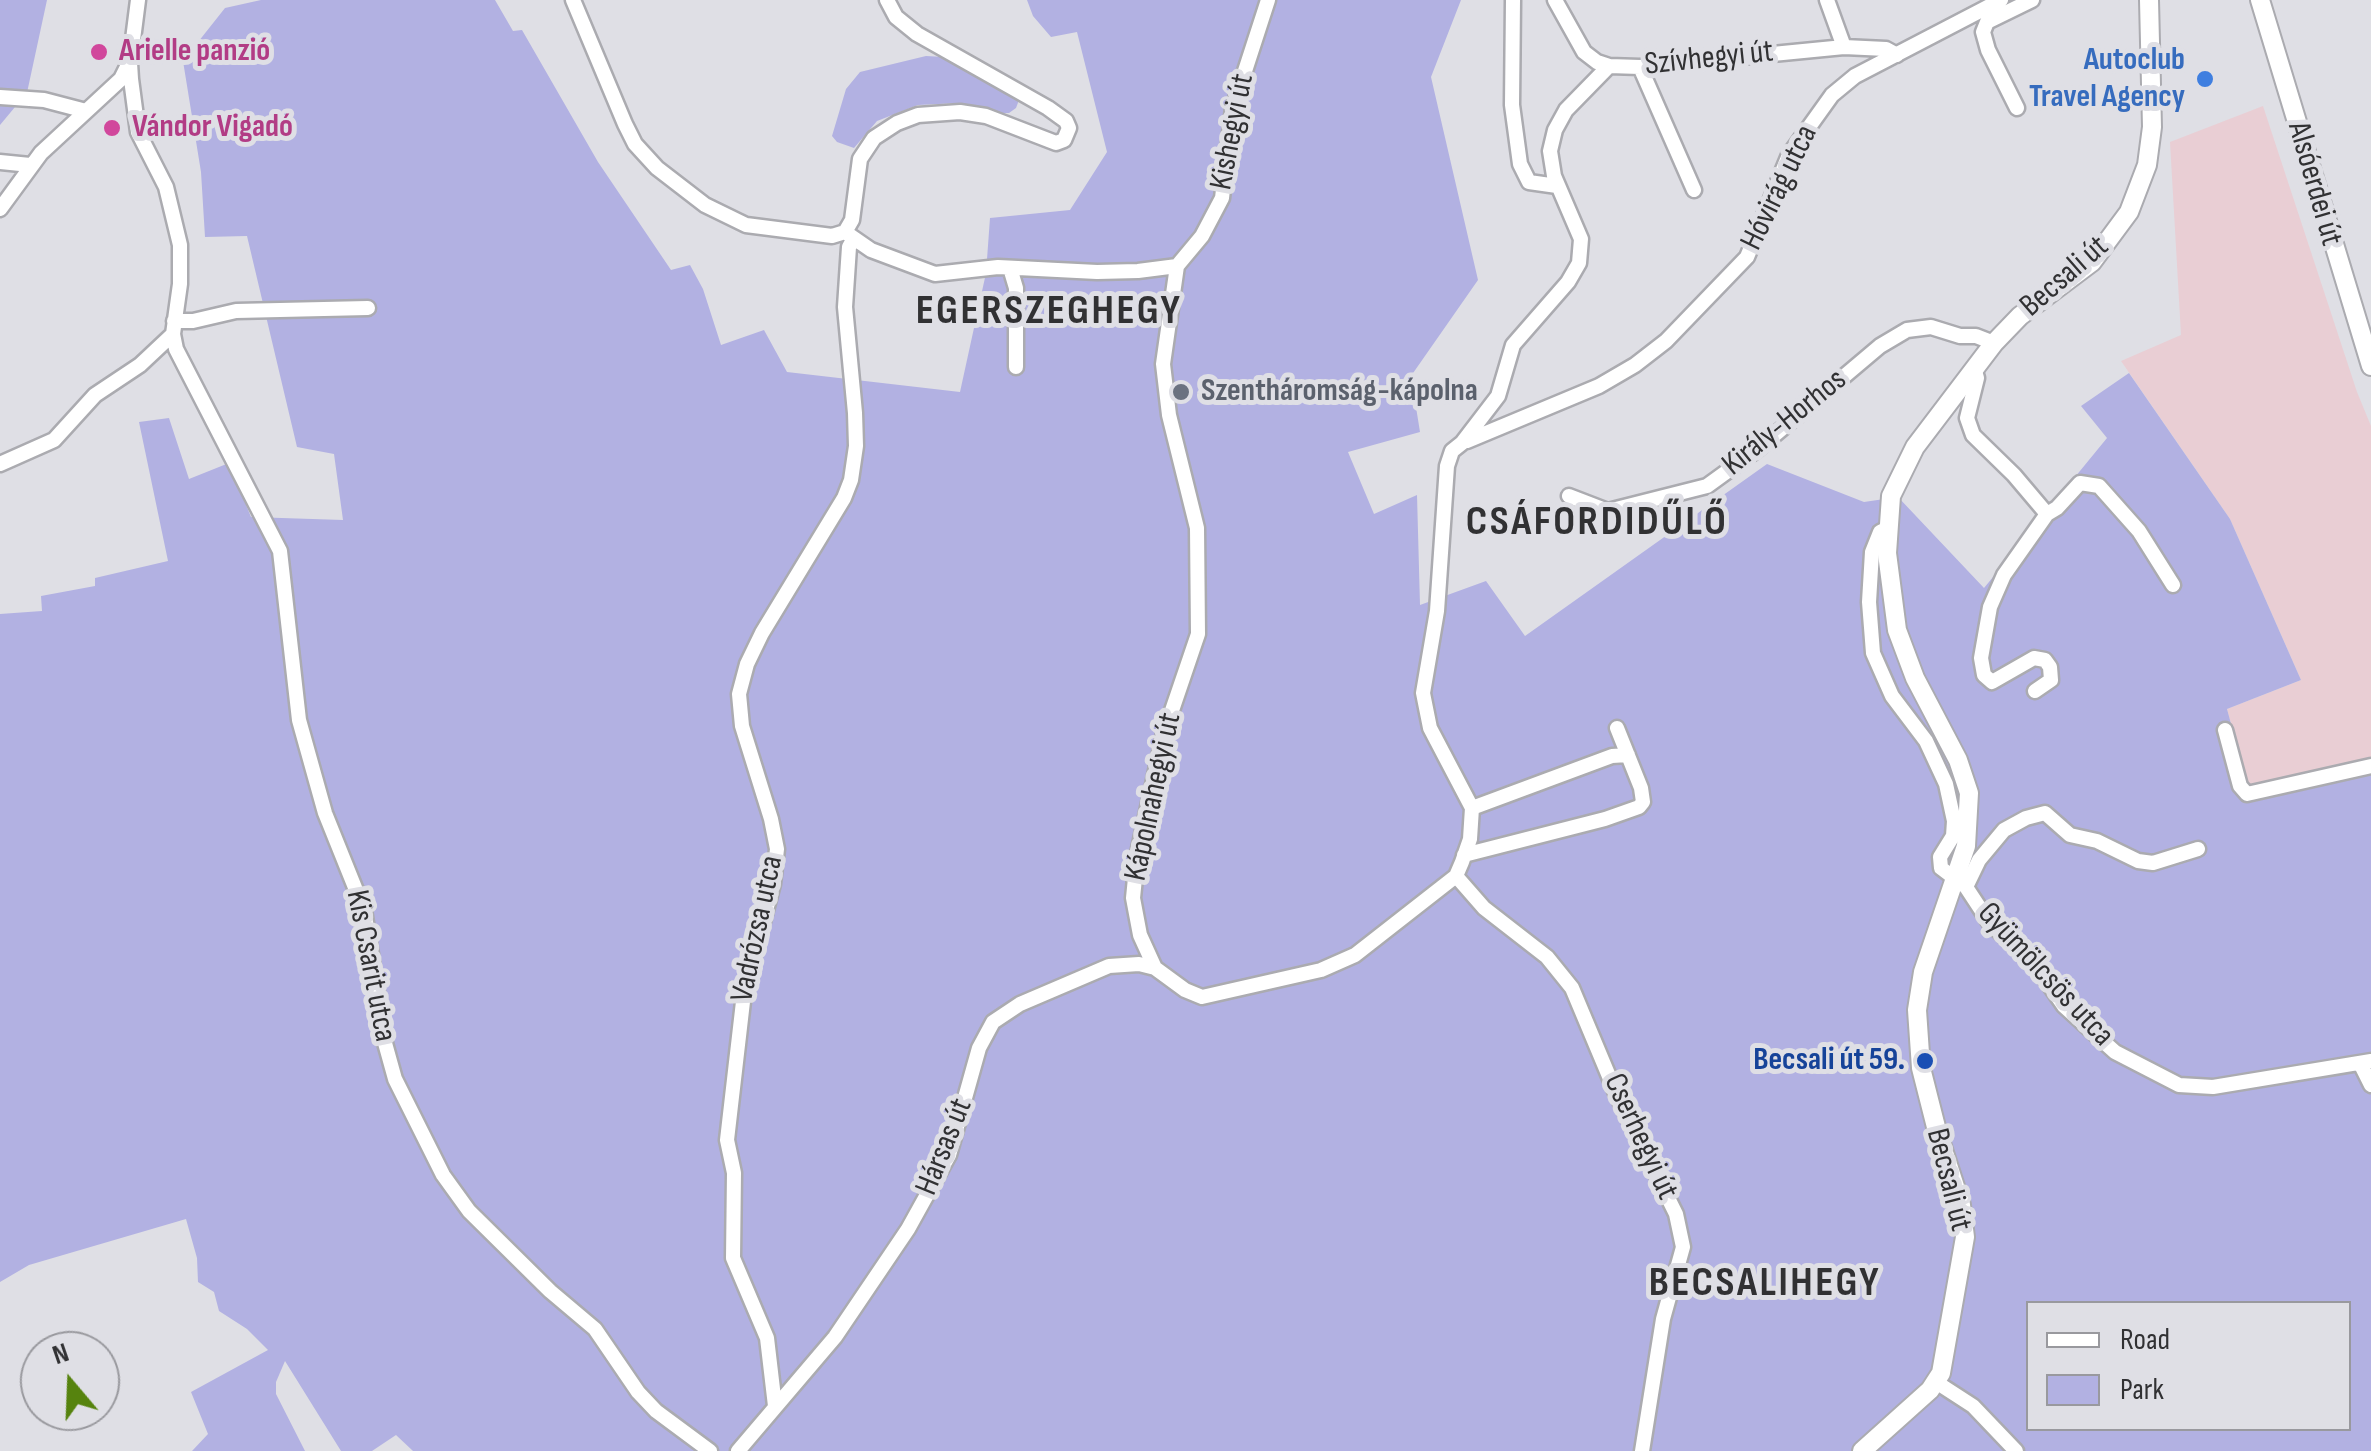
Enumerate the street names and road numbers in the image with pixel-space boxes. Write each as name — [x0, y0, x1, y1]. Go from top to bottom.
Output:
street label: Szívhegyi út — [1643, 33, 1775, 85]
street label: Kishegyi út — [1203, 71, 1263, 193]
street label: Alsóerdei út — [2278, 118, 2350, 250]
street label: Hóvirág utca — [1733, 119, 1827, 257]
street label: Becsali út — [2013, 228, 2117, 326]
street label: Király-Horhos — [1715, 361, 1855, 485]
street label: Kápolnahegyi út — [1117, 710, 1191, 884]
street label: Vadrózsa utca — [724, 852, 792, 1006]
street label: Kis Csarit utca — [336, 887, 404, 1045]
street label: Gyümölcsös utca — [1969, 895, 2121, 1055]
street label: Cserhegyi út — [1594, 1068, 1686, 1206]
street label: Hársas út — [908, 1093, 982, 1201]
street label: Becsali út — [1917, 1125, 1979, 1235]

